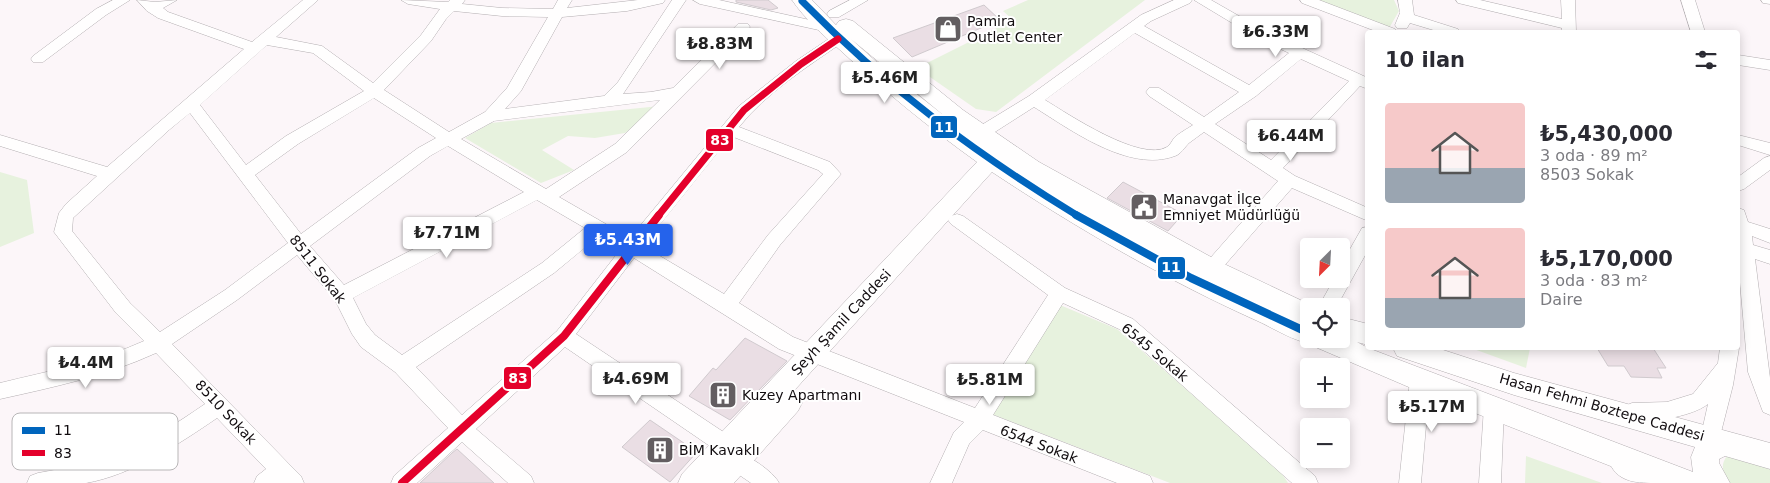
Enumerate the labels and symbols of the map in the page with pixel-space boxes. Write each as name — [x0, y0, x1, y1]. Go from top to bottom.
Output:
place label: Pamira Outlet Center — [967, 13, 1062, 45]
shop icon: Pamira Outlet Center — [933, 14, 963, 44]
pin: ₺6.33M — [1235, 15, 1317, 58]
pin: ₺8.83M — [679, 28, 761, 70]
pin: ₺5.46M — [844, 62, 926, 104]
line badge: 11 — [930, 115, 958, 139]
text: 11 — [934, 119, 954, 135]
pin: ₺6.44M — [1250, 120, 1332, 162]
line badge: 83 — [705, 128, 734, 152]
text: 83 — [710, 132, 730, 148]
place label: Manavgat İlçe Emniyet Müdürlüğü — [1163, 190, 1300, 223]
public building icon: Manavgat İlçe Emniyet Müdürlüğü — [1129, 192, 1159, 222]
pin: ₺7.71M — [406, 216, 488, 259]
pin: ₺5.43M — [587, 224, 669, 266]
street label: 8511 Sokak — [286, 232, 350, 307]
north arrow — [1300, 238, 1350, 288]
line badge: 11 — [1157, 256, 1186, 280]
text: 11 — [1161, 259, 1181, 275]
street label: Şeyh Şamil Caddesi — [788, 266, 894, 378]
street label: 6545 Sokak — [1118, 319, 1192, 385]
pin: ₺4.4M — [51, 346, 121, 389]
pin: ₺4.69M — [595, 362, 677, 405]
pin: ₺5.81M — [949, 364, 1031, 406]
line badge: 83 — [503, 366, 532, 390]
text: 83 — [508, 370, 528, 386]
street label: Hasan Fehmi Boztepe Caddesi — [1498, 370, 1706, 444]
street label: 8510 Sokak — [192, 377, 260, 448]
building icon: Kuzey Apartmanı — [708, 380, 738, 410]
place label: Kuzey Apartmanı — [742, 387, 861, 403]
pin: ₺5.17M — [1391, 390, 1473, 433]
legend — [12, 413, 178, 470]
text: 11 — [54, 422, 72, 438]
street label: 6544 Sokak — [998, 422, 1081, 466]
building icon: BİM Kavaklı — [645, 435, 675, 465]
place label: BİM Kavaklı — [679, 441, 760, 458]
text: 83 — [54, 445, 72, 461]

